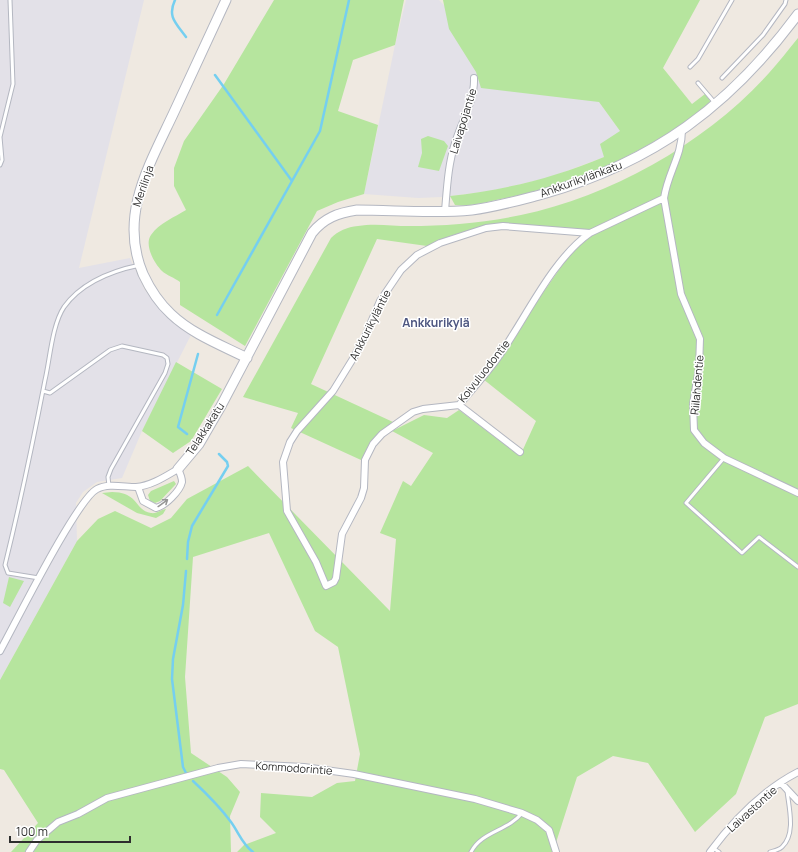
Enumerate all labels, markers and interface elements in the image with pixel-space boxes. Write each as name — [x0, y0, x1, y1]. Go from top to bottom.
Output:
street label: Laivapojantie — [445, 86, 480, 155]
street label: Ankkurikylänkatu — [538, 157, 624, 200]
street label: Merilinja — [128, 163, 157, 208]
street label: Ankkurikyläntie — [345, 286, 394, 363]
district label: Ankkurikylä — [402, 314, 470, 331]
street label: Koivuluodontie — [454, 336, 513, 405]
street label: Riilahdentie — [686, 354, 707, 416]
street label: Telakkakatu — [182, 399, 227, 458]
one-way arrow — [158, 499, 169, 507]
street label: Kommodorintie — [255, 757, 334, 778]
street label: Laivastontie — [724, 782, 780, 835]
scale bar — [10, 818, 130, 844]
text: 100 m — [16, 823, 48, 840]

